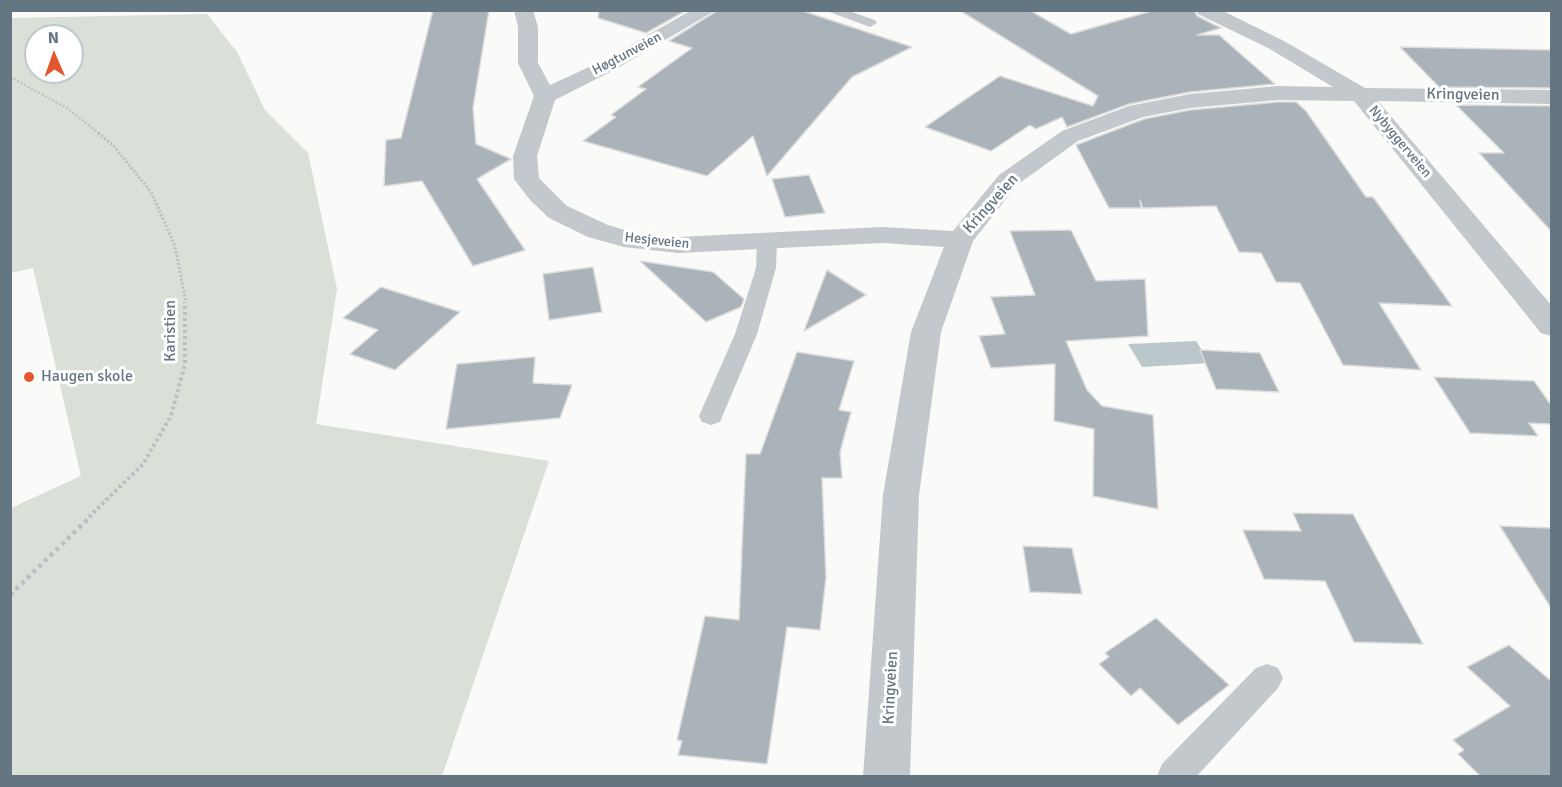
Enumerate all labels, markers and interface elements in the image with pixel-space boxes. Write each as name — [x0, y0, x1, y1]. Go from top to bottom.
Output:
north arrow — [24, 24, 84, 84]
text: N — [48, 28, 59, 48]
street label: Høgtunveien — [590, 29, 664, 79]
street label: Kringveien — [1426, 85, 1500, 105]
street label: Nybyggerveien — [1365, 103, 1435, 181]
street label: Kringveien — [959, 170, 1023, 238]
street label: Hesjeveien — [624, 229, 690, 253]
street label: Karistien — [161, 300, 181, 362]
place label: Haugen skole — [41, 367, 133, 387]
marker: Haugen skole — [22, 370, 36, 384]
street label: Kringveien — [879, 651, 903, 725]

